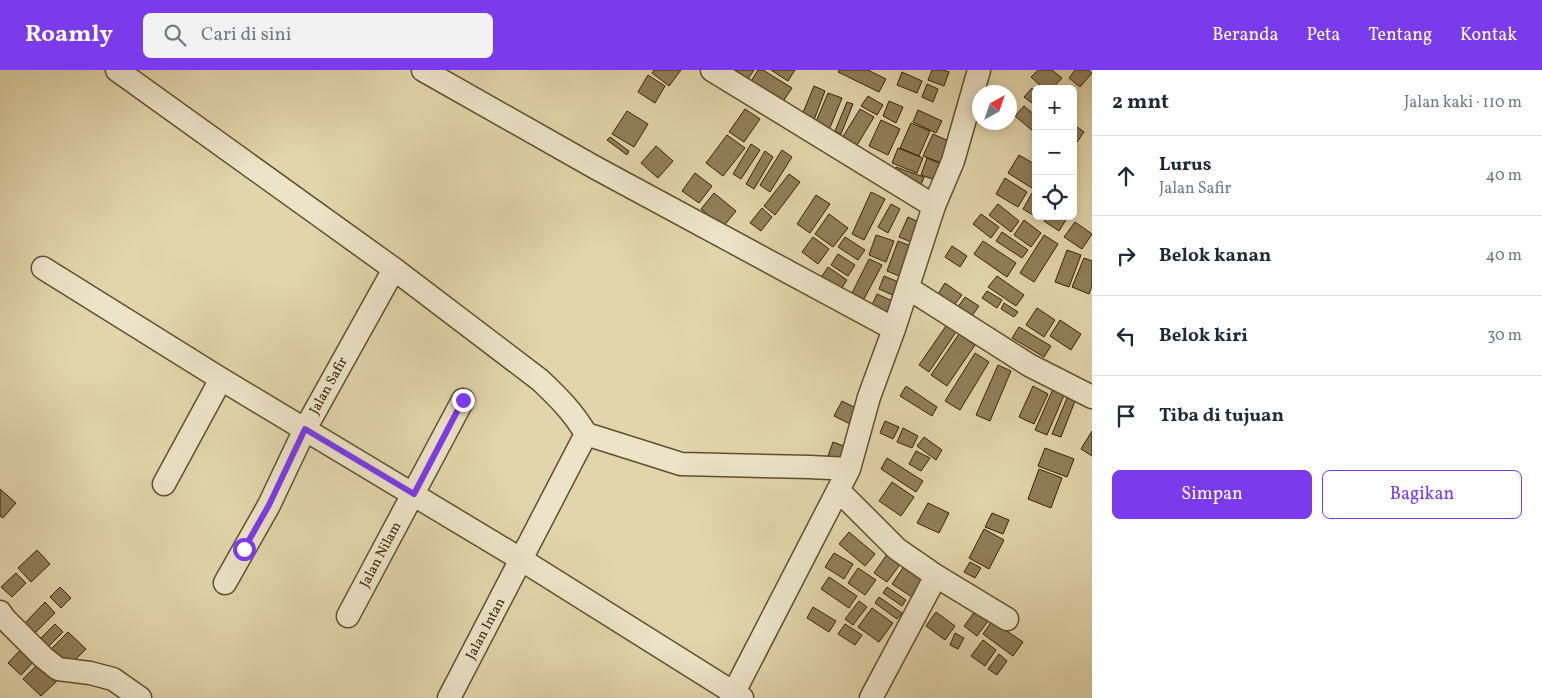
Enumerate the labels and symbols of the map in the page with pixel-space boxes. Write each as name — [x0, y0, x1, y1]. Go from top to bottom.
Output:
north arrow — [972, 85, 1017, 130]
street label: Jalan Safir — [305, 354, 353, 418]
route end — [452, 389, 475, 412]
street label: Jalan Nilam — [356, 519, 406, 591]
route start — [233, 538, 256, 561]
street label: Jalan Intan — [462, 595, 510, 663]

